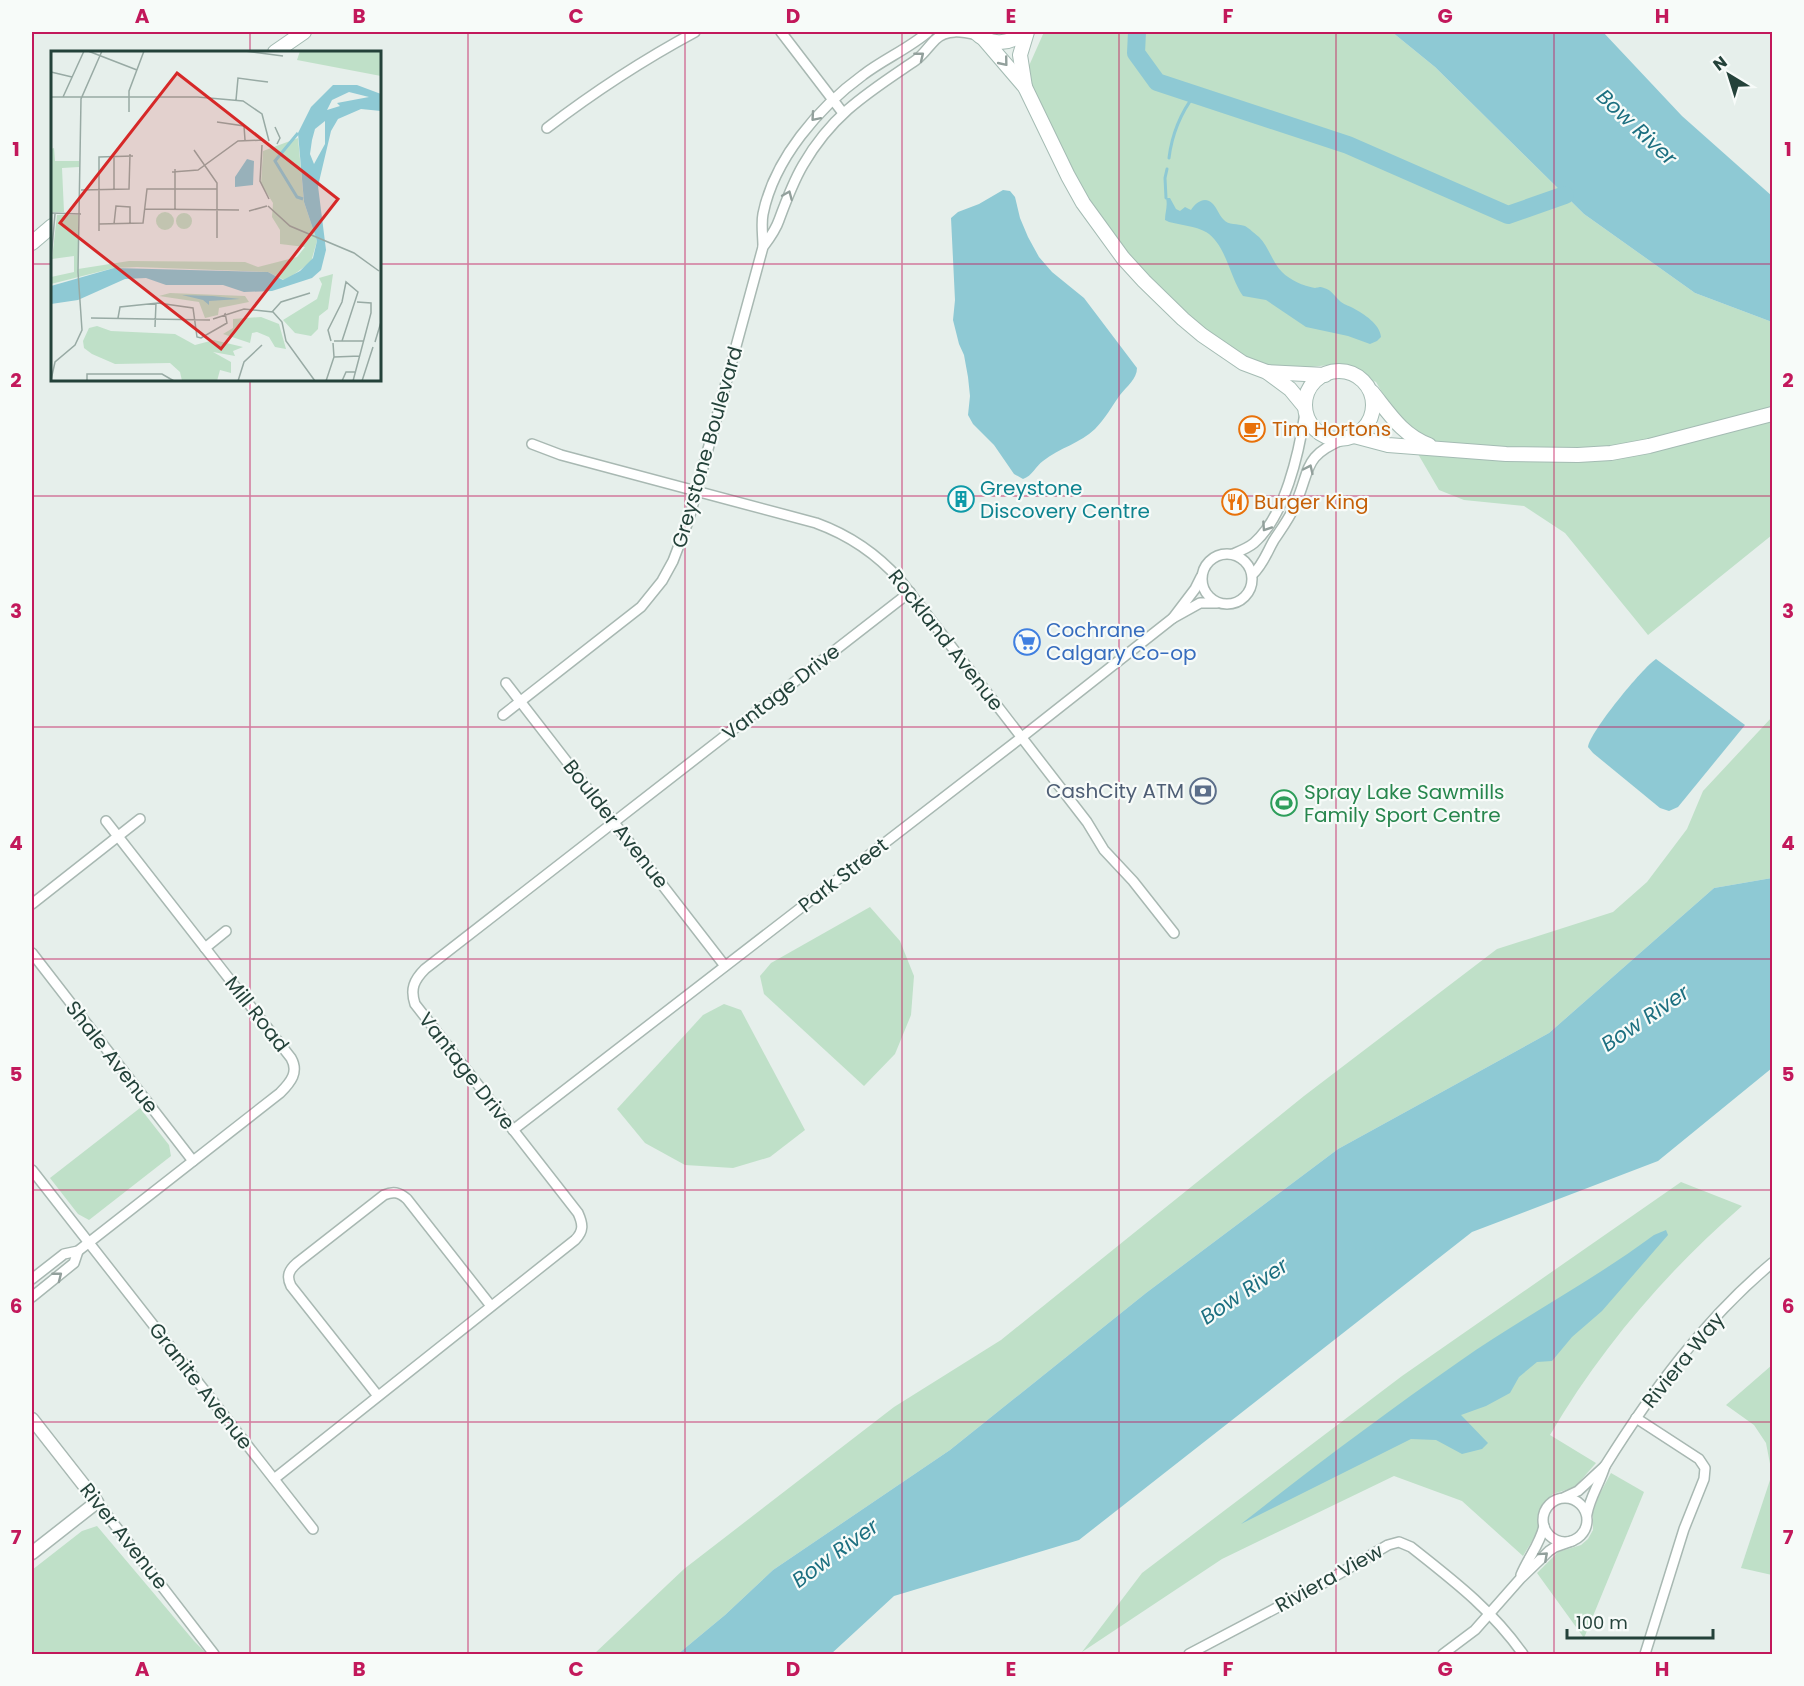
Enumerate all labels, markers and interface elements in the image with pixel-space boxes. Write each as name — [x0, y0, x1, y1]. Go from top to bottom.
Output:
text: A — [135, 2, 150, 30]
text: B — [352, 2, 366, 30]
text: C — [568, 2, 584, 30]
text: D — [786, 2, 800, 30]
text: E — [1006, 2, 1016, 30]
text: F — [1223, 2, 1234, 30]
text: G — [1437, 2, 1453, 30]
text: H — [1655, 2, 1669, 30]
north arrow — [1699, 45, 1759, 105]
inset map — [51, 51, 381, 381]
text: N — [1708, 51, 1732, 76]
one-way arrow — [913, 52, 924, 63]
one-way arrow — [997, 55, 1008, 66]
water label: Bow River — [1590, 82, 1684, 173]
one-way arrow — [812, 110, 823, 121]
text: 1 — [12, 135, 20, 163]
text: 1 — [1784, 135, 1792, 163]
one-way arrow — [781, 190, 793, 201]
street label: Greystone Boulevard — [665, 343, 749, 551]
text: 2 — [10, 366, 22, 394]
text: 2 — [1782, 366, 1794, 394]
cafe icon: Tim Hortons — [1237, 414, 1267, 444]
place label: Tim Hortons — [1272, 415, 1391, 443]
one-way arrow — [1301, 464, 1313, 475]
place label: Greystone Discovery Centre — [980, 474, 1150, 525]
building icon: Greystone Discovery Centre — [946, 484, 976, 514]
restaurant icon: Burger King — [1220, 487, 1250, 517]
place label: Burger King — [1254, 488, 1368, 516]
one-way arrow — [1262, 521, 1273, 532]
street label: Rockland Avenue — [882, 563, 1010, 717]
text: 3 — [10, 597, 22, 625]
text: 3 — [1782, 597, 1794, 625]
place label: Cochrane Calgary Co-op — [1046, 616, 1197, 667]
supermarket icon: Cochrane Calgary Co-op — [1012, 627, 1042, 657]
street label: Vantage Drive — [716, 637, 846, 747]
street label: Boulder Avenue — [557, 754, 675, 894]
bank icon: CashCity ATM — [1188, 776, 1218, 806]
place label: CashCity ATM — [1046, 777, 1184, 805]
place label: Spray Lake Sawmills Family Sport Centre — [1304, 778, 1505, 829]
sports icon: Spray Lake Sawmills Family Sport Centre — [1269, 788, 1299, 818]
text: 4 — [9, 829, 23, 857]
text: 4 — [1781, 829, 1795, 857]
street label: Park Street — [792, 831, 894, 919]
street label: Mill Road — [218, 970, 296, 1058]
water label: Bow River — [1595, 977, 1696, 1058]
street label: Shale Avenue — [59, 995, 165, 1119]
street label: Vantage Drive — [412, 1006, 522, 1136]
text: 5 — [10, 1060, 23, 1088]
text: 5 — [1782, 1060, 1795, 1088]
water label: Bow River — [1194, 1250, 1295, 1331]
one-way arrow — [51, 1272, 62, 1283]
text: 6 — [10, 1292, 22, 1320]
text: 6 — [1782, 1292, 1794, 1320]
street label: Riviera Way — [1636, 1306, 1730, 1414]
street label: Granite Avenue — [142, 1317, 260, 1455]
street label: River Avenue — [73, 1477, 175, 1595]
water label: Bow River — [786, 1511, 885, 1594]
text: 7 — [11, 1523, 22, 1551]
text: 7 — [1783, 1523, 1794, 1551]
street label: Riviera View — [1270, 1537, 1388, 1619]
one-way arrow — [1537, 1553, 1548, 1564]
scale bar — [1567, 1602, 1712, 1640]
text: 100 m — [1576, 1610, 1628, 1635]
text: A — [135, 1655, 150, 1683]
text: B — [352, 1655, 366, 1683]
text: C — [568, 1655, 584, 1683]
text: D — [786, 1655, 800, 1683]
text: E — [1006, 1655, 1016, 1683]
text: F — [1223, 1655, 1234, 1683]
text: G — [1437, 1655, 1453, 1683]
text: H — [1655, 1655, 1669, 1683]

